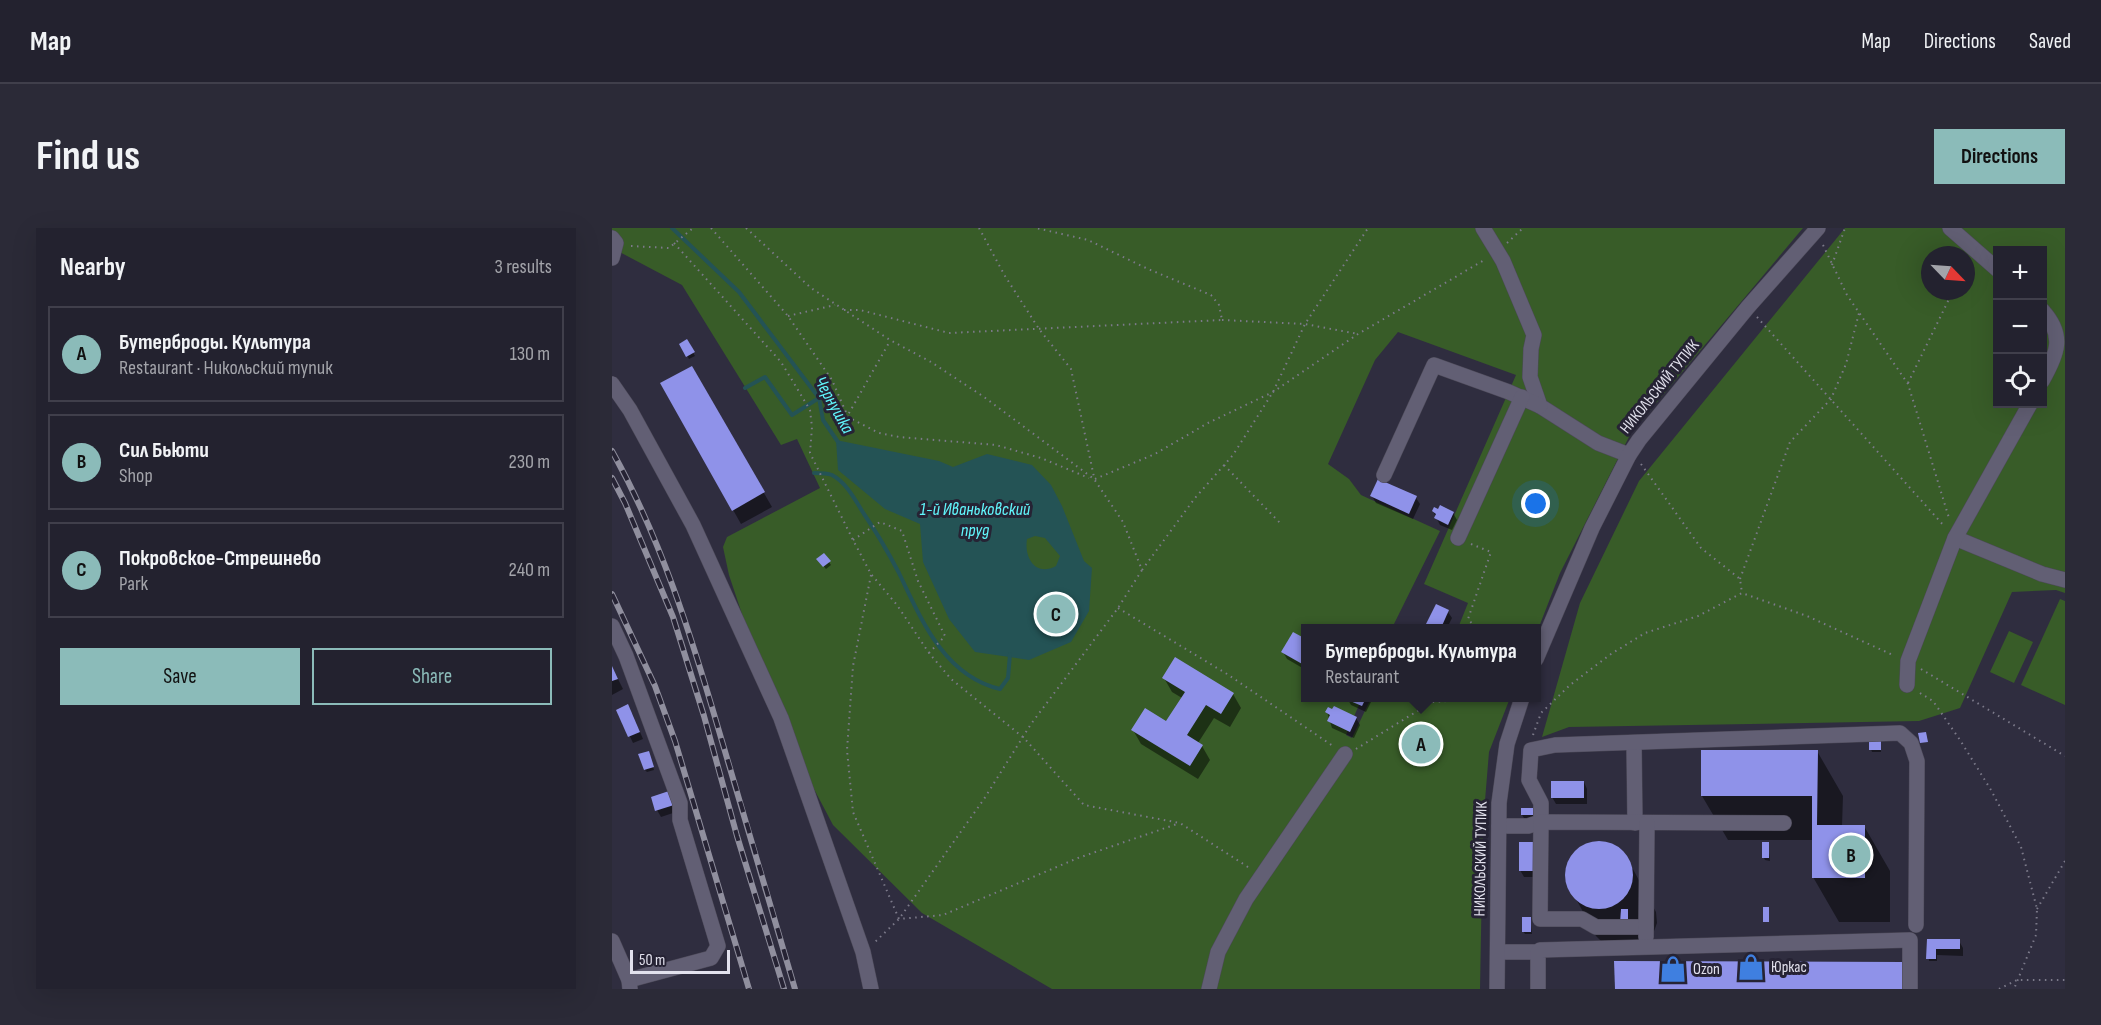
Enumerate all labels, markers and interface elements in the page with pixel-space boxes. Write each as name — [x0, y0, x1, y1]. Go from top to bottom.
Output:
text: Map — [30, 25, 71, 58]
text: Map — [1861, 29, 1891, 54]
text: Directions — [1924, 29, 1996, 54]
text: Saved — [2029, 29, 2071, 54]
button: Directions — [1934, 129, 2065, 184]
text: Find us — [36, 131, 140, 182]
north arrow — [1921, 246, 1975, 300]
map controls — [1993, 246, 2047, 408]
button: + — [1993, 246, 2047, 300]
text: Nearby — [60, 252, 126, 283]
text: 3 results — [495, 255, 552, 279]
button: − — [1993, 300, 2047, 354]
text: Бутерброды. Культура — [119, 329, 311, 356]
street label: НИКОЛЬСКИЙ ТУПИК — [1616, 336, 1704, 438]
text: A — [77, 342, 86, 366]
text: 130 m — [510, 342, 550, 366]
button: locate — [1993, 354, 2047, 408]
text: Restaurant · Никольский тупик — [119, 356, 333, 380]
water label: Чернушка — [810, 373, 859, 438]
text: Сил Бьюти — [119, 437, 209, 464]
text: B — [77, 450, 86, 474]
text: 230 m — [508, 450, 550, 474]
text: Shop — [119, 464, 153, 488]
your location — [1521, 489, 1550, 518]
water label: 1-й Иваньковский пруд — [920, 499, 1031, 541]
text: Покровское-Стрешнево — [119, 545, 321, 572]
text: C — [76, 558, 87, 582]
text: 240 m — [509, 558, 550, 582]
text: Park — [119, 572, 148, 596]
pin: C — [1036, 592, 1076, 636]
popup — [1301, 624, 1541, 702]
text: Бутерброды. Культура — [1325, 638, 1517, 665]
button: Save — [60, 648, 300, 705]
button: Share — [312, 648, 552, 705]
text: Restaurant — [1325, 665, 1399, 689]
pin: A — [1402, 722, 1440, 766]
street label: НИКОЛЬСКИЙ ТУПИК — [1470, 801, 1492, 917]
pin: B — [1832, 832, 1870, 878]
scale bar — [630, 947, 730, 974]
text: 50 m — [639, 951, 665, 970]
shop icon: Юркас — [1736, 952, 1766, 982]
shop icon: Ozon — [1658, 954, 1688, 984]
place label: Юркас — [1771, 958, 1807, 977]
place label: Ozon — [1693, 960, 1720, 979]

